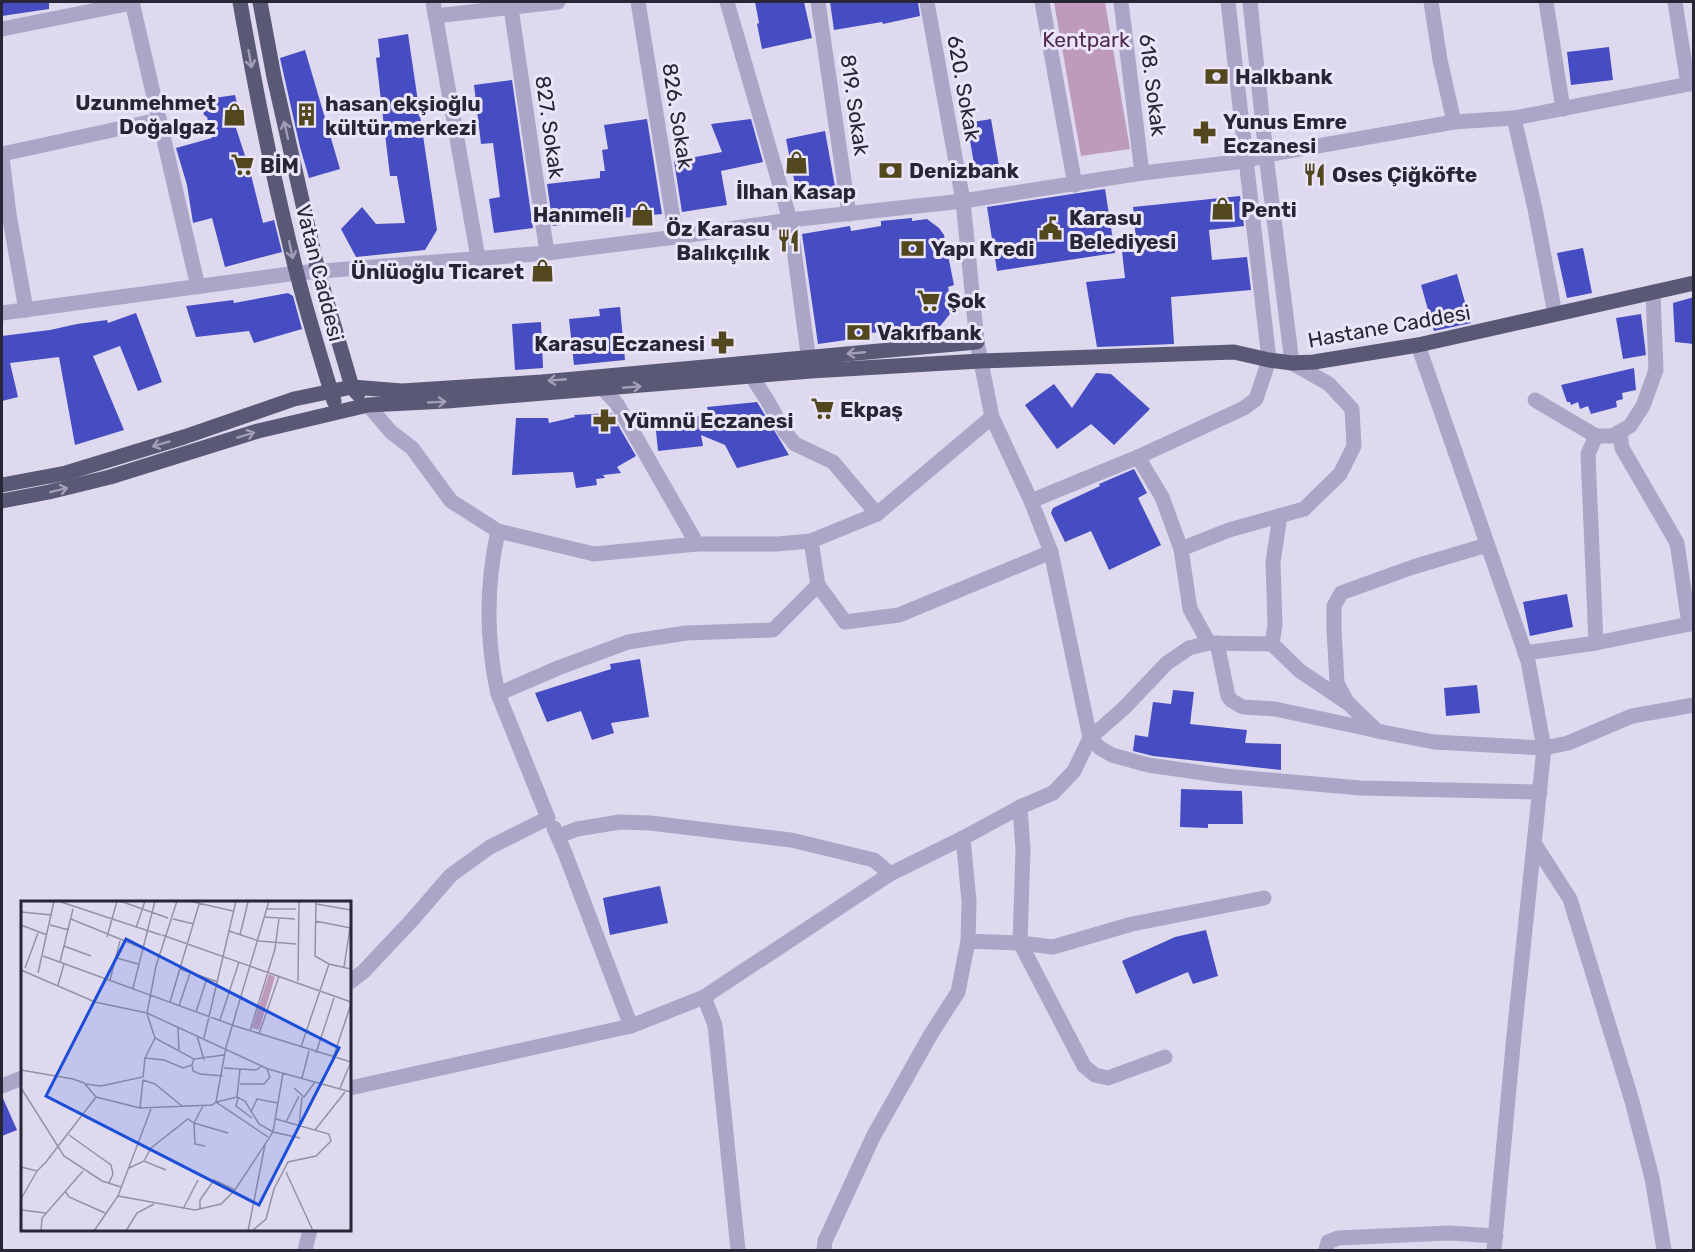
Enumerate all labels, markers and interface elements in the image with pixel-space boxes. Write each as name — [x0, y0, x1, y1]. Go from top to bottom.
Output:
park label: Kentpark — [1042, 27, 1130, 52]
street label: 618. Sokak — [1134, 32, 1172, 138]
street label: 620. Sokak — [942, 33, 986, 143]
one-way arrow — [245, 49, 256, 68]
street label: 819. Sokak — [836, 53, 875, 157]
street label: 826. Sokak — [657, 61, 699, 171]
bank icon: Halkbank — [1204, 63, 1230, 89]
place label: Halkbank — [1235, 64, 1333, 89]
street label: 827. Sokak — [530, 74, 570, 180]
place label: Uzunmehmet Doğalgaz — [75, 90, 216, 139]
place label: hasan ekşioğlu kültür merkezi — [325, 91, 481, 140]
shop icon: Uzunmehmet Doğalgaz — [221, 101, 247, 127]
building icon: hasan ekşioğlu kültür merkezi — [294, 102, 320, 128]
place label: Yunus Emre Eczanesi — [1223, 109, 1347, 158]
pharmacy icon: Yunus Emre Eczanesi — [1192, 120, 1218, 146]
one-way arrow — [280, 121, 291, 140]
shop icon: İlhan Kasap — [783, 150, 809, 176]
supermarket icon: BİM — [229, 152, 255, 178]
place label: BİM — [260, 153, 299, 178]
bank icon: Denizbank — [878, 157, 904, 183]
place label: Denizbank — [909, 158, 1020, 183]
restaurant icon: Oses Çiğköfte — [1301, 161, 1327, 187]
place label: Oses Çiğköfte — [1332, 162, 1477, 187]
place label: İlhan Kasap — [736, 179, 856, 204]
shop icon: Penti — [1210, 196, 1236, 222]
place label: Penti — [1241, 197, 1297, 222]
shop icon: Hanımeli — [629, 201, 655, 227]
street label: Vatan Caddesi — [291, 202, 349, 344]
place label: Hanımeli — [533, 202, 624, 227]
place label: Karasu Belediyesi — [1069, 205, 1176, 254]
place label: Öz Karasu Balıkçılık — [666, 216, 771, 265]
public building icon: Karasu Belediyesi — [1038, 216, 1064, 242]
restaurant icon: Öz Karasu Balıkçılık — [775, 227, 801, 253]
bank icon: Yapı Kredi — [900, 235, 926, 261]
place label: Yapı Kredi — [931, 236, 1034, 261]
one-way arrow — [286, 240, 298, 259]
shop icon: Ünlüoğlu Ticaret — [529, 258, 555, 284]
place label: Ünlüoğlu Ticaret — [351, 259, 524, 284]
supermarket icon: Şok — [916, 287, 942, 313]
place label: Şok — [947, 288, 987, 313]
street label: Hastane Caddesi — [1306, 299, 1472, 353]
bank icon: Vakıfbank — [846, 319, 872, 345]
place label: Vakıfbank — [877, 320, 982, 345]
pharmacy icon: Karasu Eczanesi — [710, 330, 736, 356]
place label: Karasu Eczanesi — [534, 331, 705, 356]
one-way arrow — [846, 348, 866, 359]
one-way arrow — [548, 375, 568, 386]
one-way arrow — [621, 382, 641, 393]
one-way arrow — [427, 396, 447, 407]
supermarket icon: Ekpaş — [809, 396, 835, 422]
place label: Ekpaş — [840, 397, 903, 422]
pharmacy icon: Yümnü Eczanesi — [592, 407, 618, 433]
place label: Yümnü Eczanesi — [623, 408, 793, 433]
one-way arrow — [236, 429, 255, 440]
one-way arrow — [152, 439, 171, 450]
one-way arrow — [49, 483, 68, 495]
inset map — [21, 901, 351, 1231]

